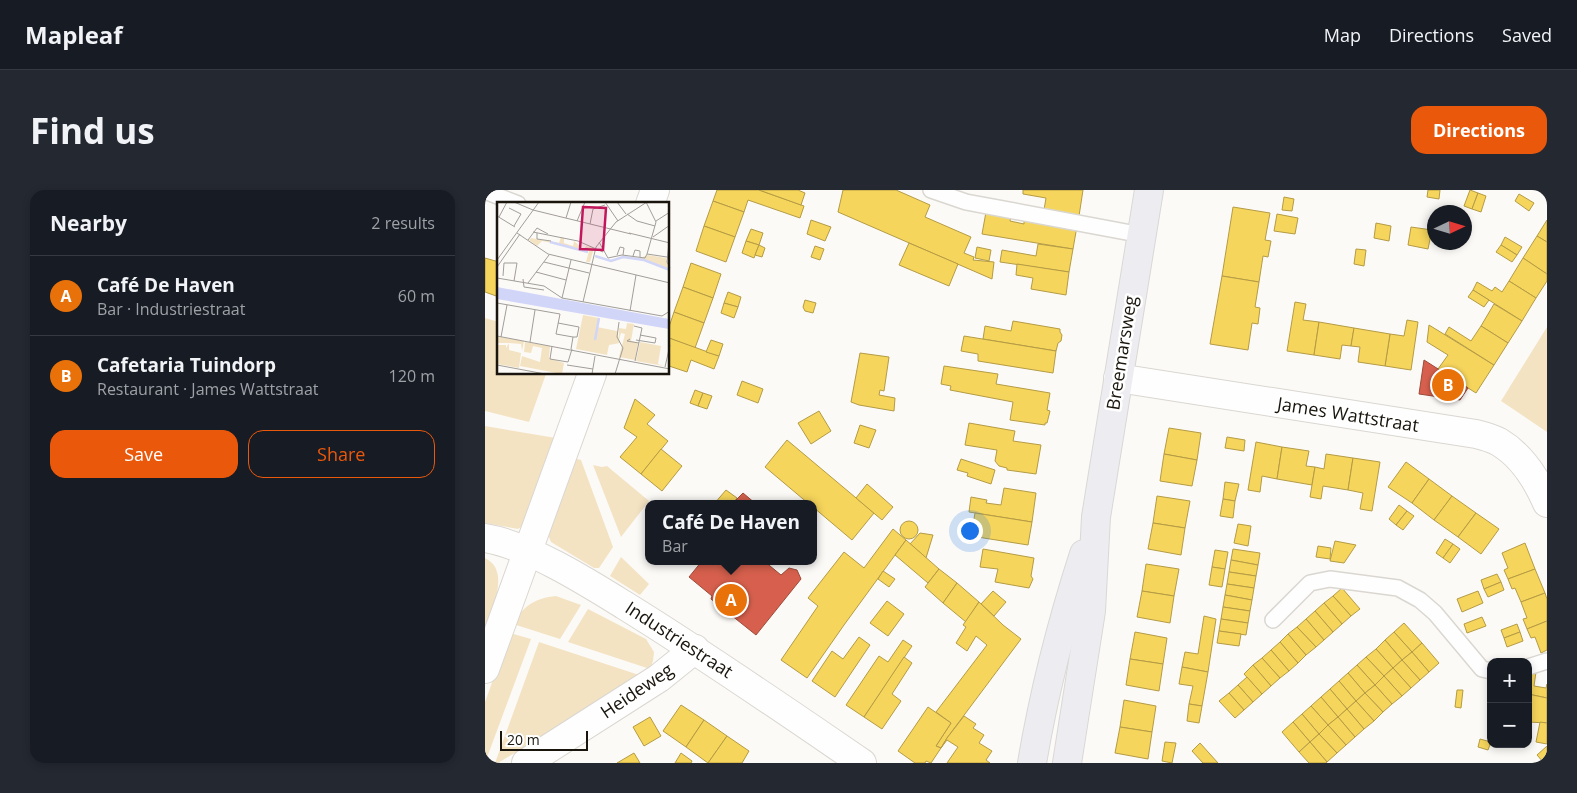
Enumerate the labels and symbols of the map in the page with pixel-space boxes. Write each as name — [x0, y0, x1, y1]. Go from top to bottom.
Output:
inset map — [497, 202, 670, 375]
north arrow — [1427, 205, 1472, 250]
street label: Breemarsweg — [1100, 294, 1142, 412]
pin: B — [1432, 366, 1464, 404]
street label: James Wattstraat — [1274, 391, 1421, 437]
your location — [957, 518, 983, 544]
pin: A — [715, 581, 747, 619]
street label: Industriestraat — [621, 595, 738, 683]
street label: Heideweg — [595, 657, 678, 723]
scale bar — [500, 728, 587, 751]

